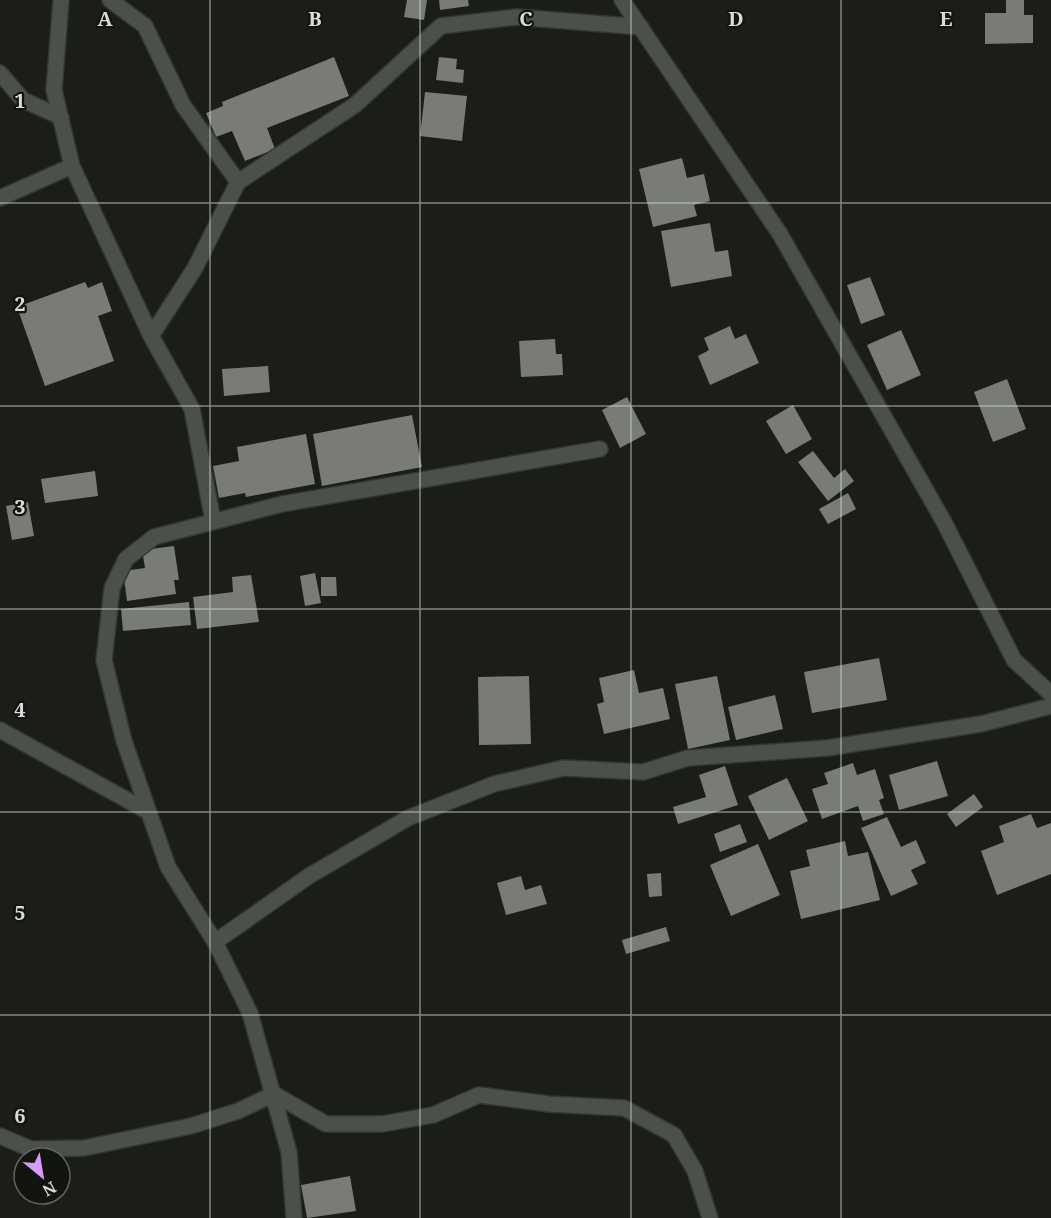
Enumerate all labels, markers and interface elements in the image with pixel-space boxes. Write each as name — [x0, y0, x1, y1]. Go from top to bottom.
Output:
text: A — [97, 5, 113, 32]
text: B — [308, 5, 322, 32]
text: C — [519, 5, 533, 32]
text: D — [728, 5, 744, 32]
text: E — [939, 5, 953, 32]
text: 1 — [14, 87, 26, 114]
text: 2 — [14, 290, 26, 317]
text: 3 — [14, 493, 26, 520]
text: 4 — [14, 696, 26, 723]
text: 5 — [14, 899, 26, 926]
text: 6 — [14, 1102, 26, 1129]
north arrow — [12, 1146, 72, 1206]
text: N — [38, 1176, 60, 1202]

